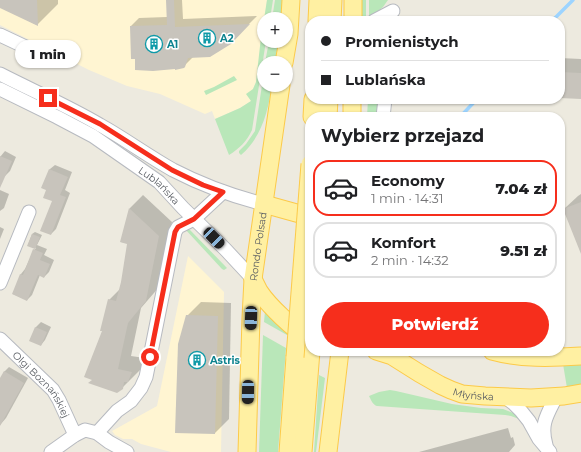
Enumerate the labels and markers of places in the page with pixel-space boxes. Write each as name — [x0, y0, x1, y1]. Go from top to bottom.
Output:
building icon: A2 — [197, 28, 217, 48]
place label: A2 — [219, 32, 234, 45]
building icon: A1 — [144, 34, 164, 54]
place label: A1 — [166, 38, 178, 51]
building icon: Astris — [187, 350, 207, 370]
place label: Astris — [209, 354, 241, 367]

